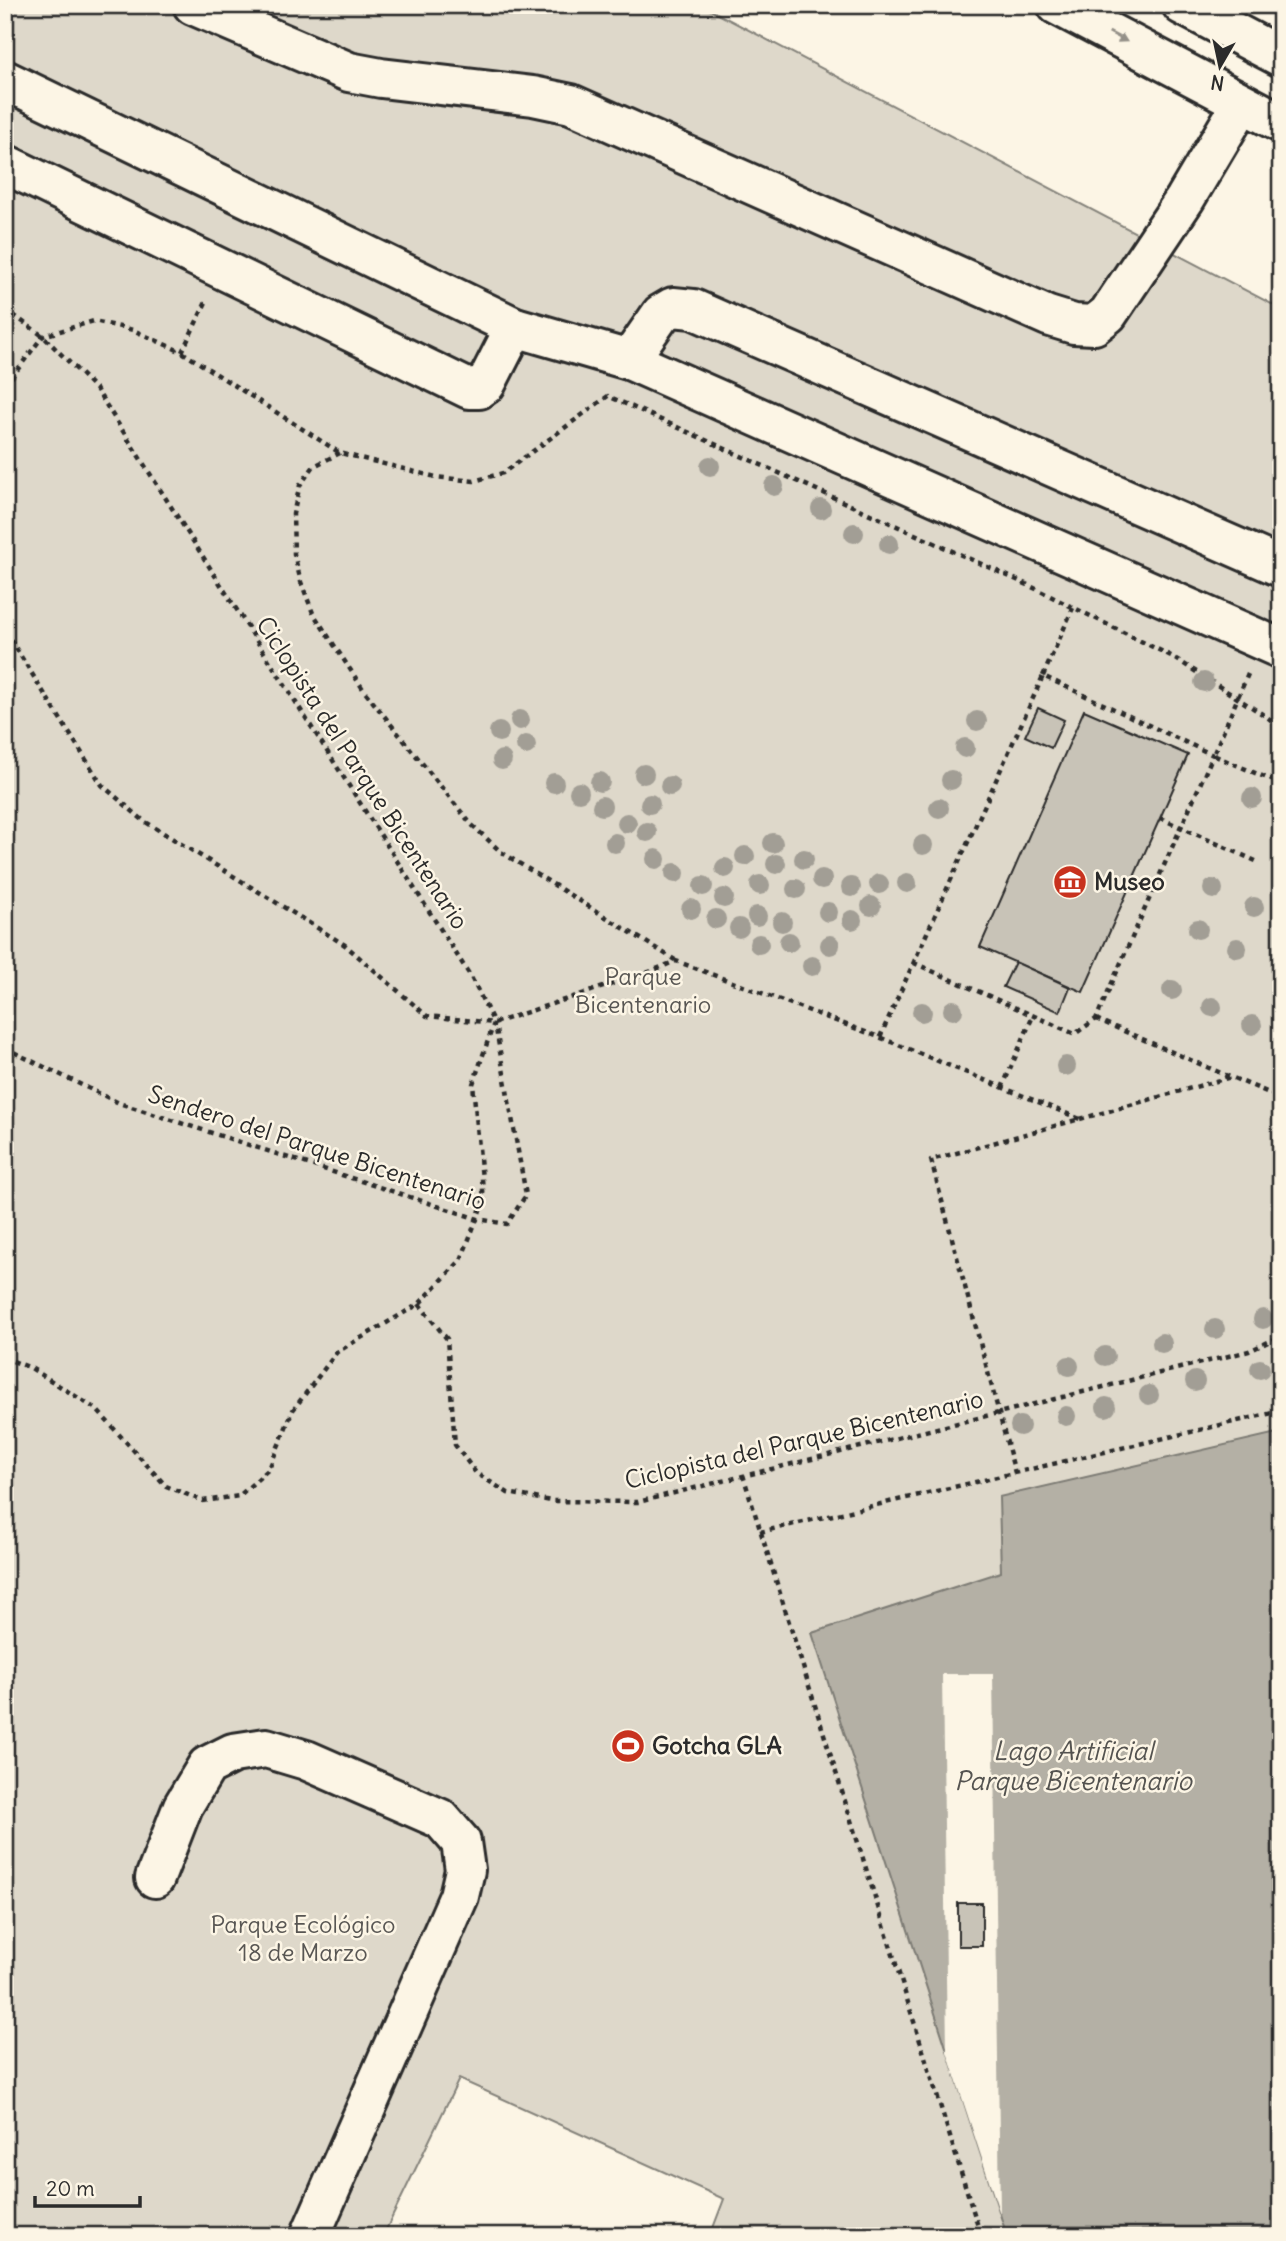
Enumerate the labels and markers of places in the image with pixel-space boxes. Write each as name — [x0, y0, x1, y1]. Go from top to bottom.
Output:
museum icon: Museo — [1051, 863, 1089, 901]
place label: Museo — [1094, 866, 1165, 896]
sports icon: Gotcha GLA — [609, 1727, 647, 1765]
place label: Gotcha GLA — [652, 1730, 782, 1760]

